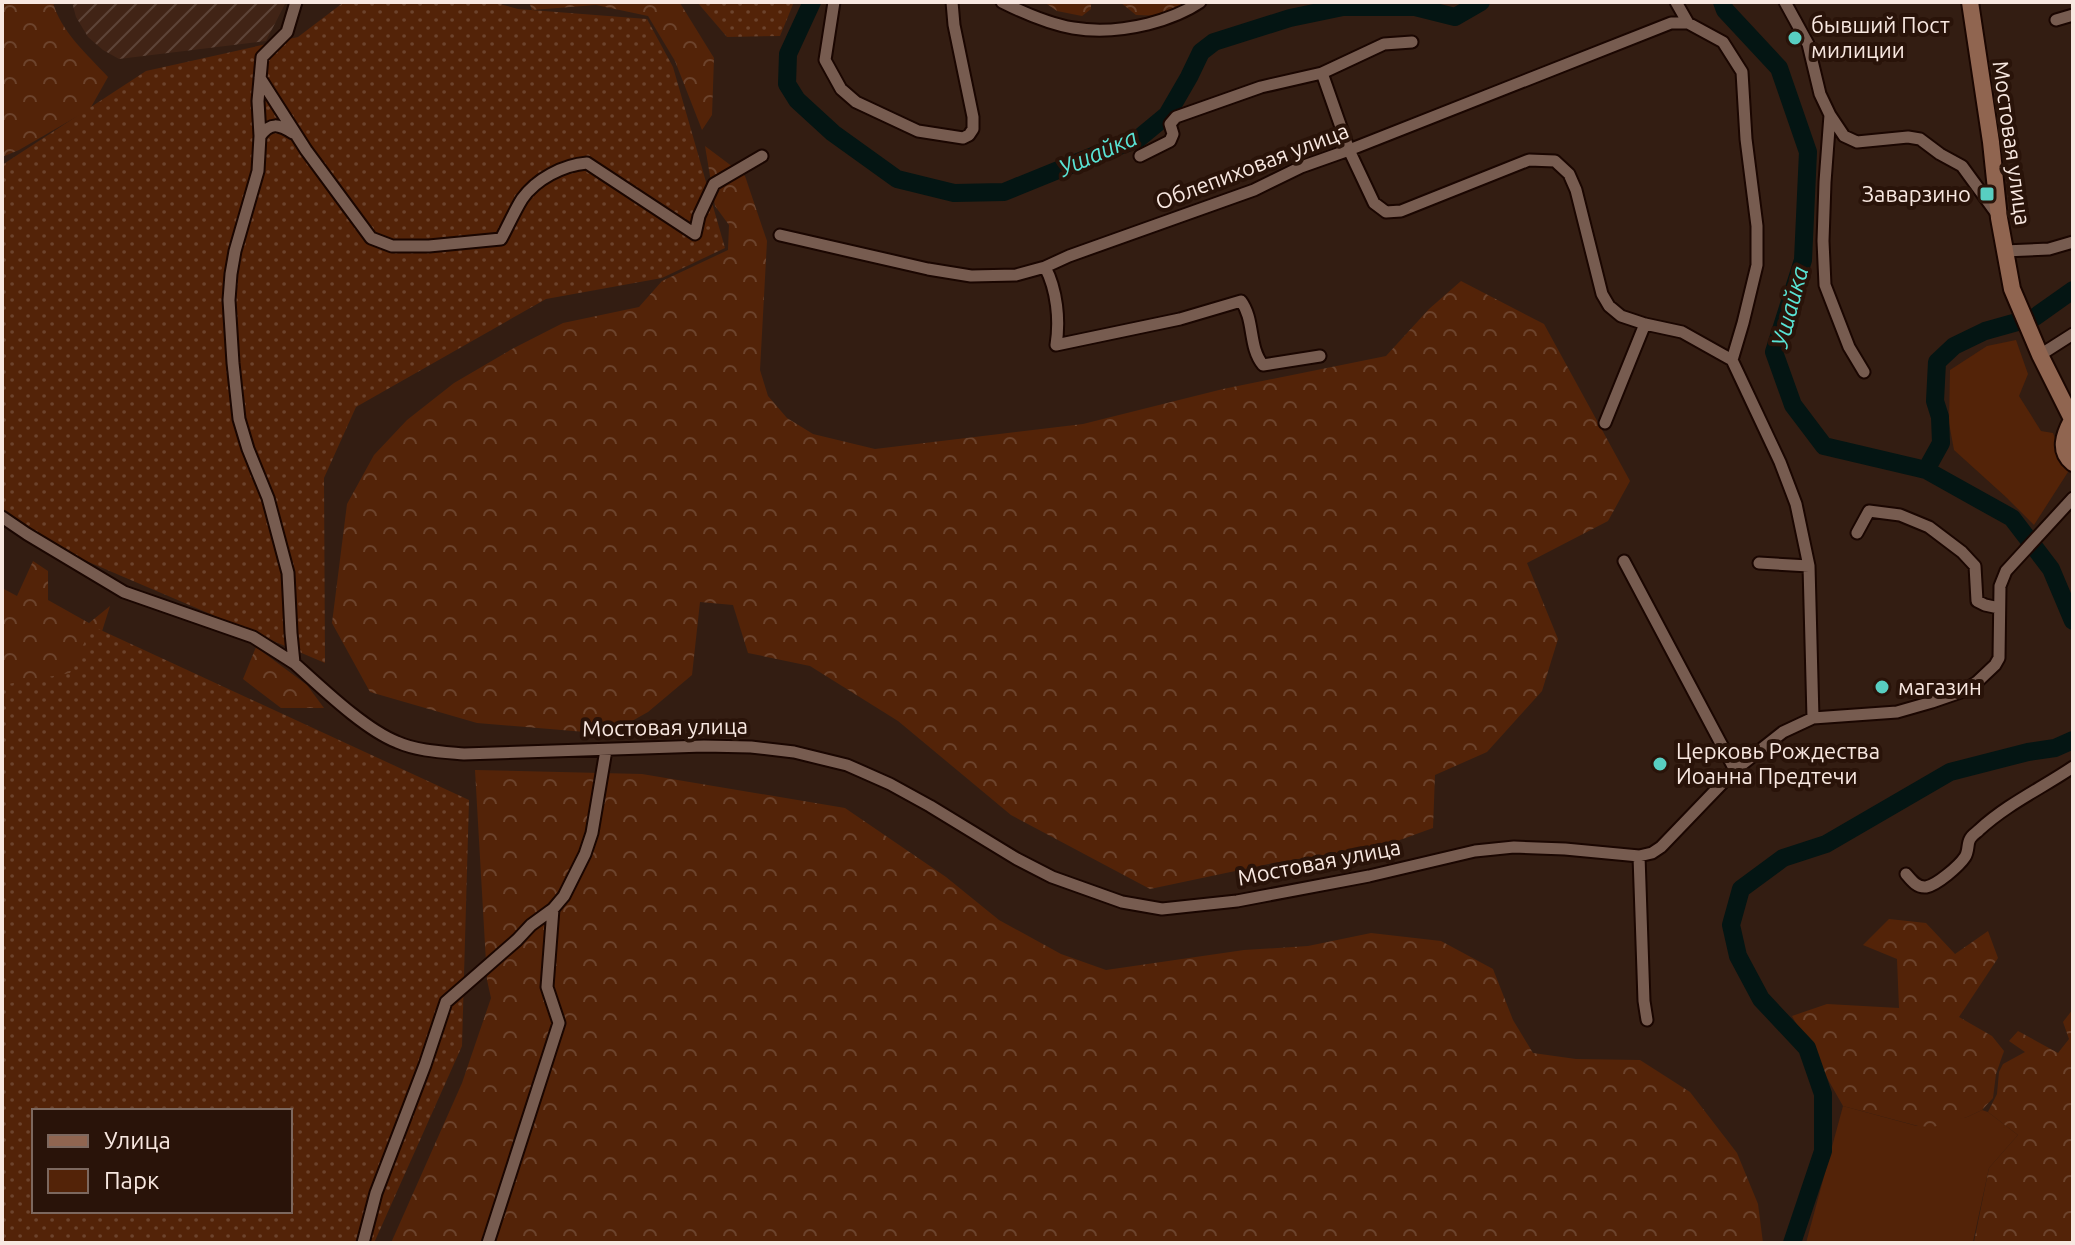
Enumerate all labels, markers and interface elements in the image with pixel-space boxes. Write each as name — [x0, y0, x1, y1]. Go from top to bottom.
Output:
place label: бывший Пост милиции — [1811, 12, 1950, 62]
marker: бывший Пост милиции — [1786, 29, 1804, 47]
street label: Мостовая улица — [1989, 59, 2036, 227]
street label: Облепиховая улица — [1152, 117, 1352, 214]
water label: Ушайка — [1053, 123, 1141, 182]
place label: Заварзино — [1862, 181, 1971, 206]
marker: Заварзино — [1978, 185, 1996, 203]
water label: Ушайка — [1765, 263, 1813, 351]
place label: магазин — [1898, 674, 1982, 699]
marker: магазин — [1873, 678, 1891, 696]
street label: Мостовая улица — [582, 713, 748, 740]
place label: Церковь Рождества Иоанна Предтечи — [1676, 738, 1880, 788]
marker: Церковь Рождества Иоанна Предтечи — [1651, 755, 1669, 773]
street label: Мостовая улица — [1235, 833, 1403, 890]
legend — [32, 1109, 292, 1213]
text: Улица — [104, 1127, 171, 1154]
text: Парк — [104, 1167, 159, 1194]

